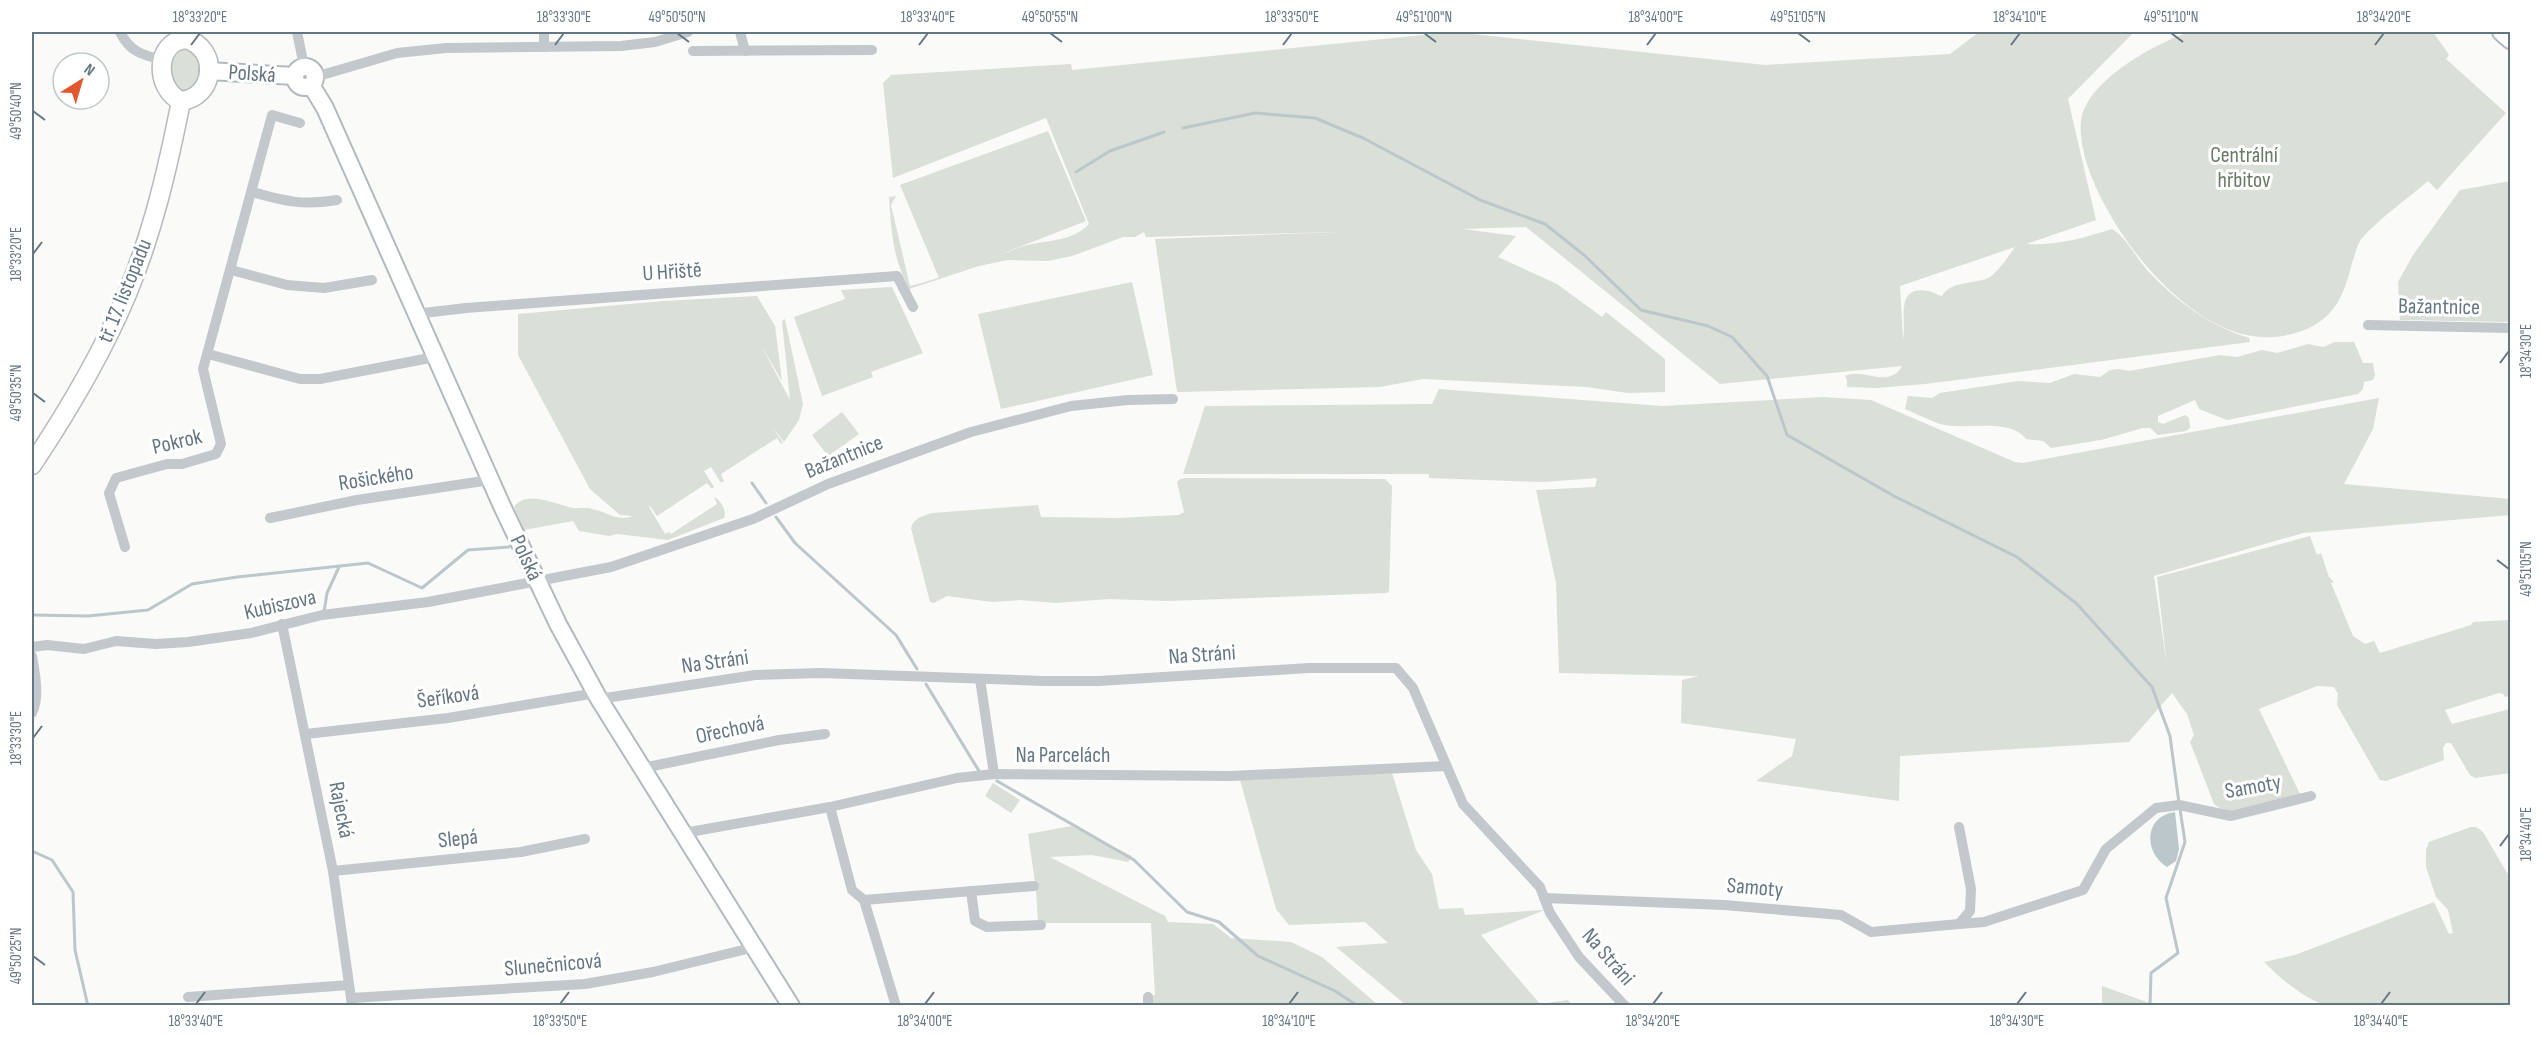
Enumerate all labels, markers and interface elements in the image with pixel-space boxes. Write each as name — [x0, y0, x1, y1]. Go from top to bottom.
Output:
text: 18°33'20"E — [173, 8, 227, 27]
text: 18°33'30"E — [537, 8, 591, 27]
text: 49°50'50"N — [648, 8, 706, 27]
text: 18°33'40"E — [901, 8, 955, 27]
text: 49°50'55"N — [1022, 8, 1078, 27]
text: 18°33'50"E — [1265, 8, 1319, 27]
text: 49°51'00"N — [1396, 8, 1452, 27]
text: 18°34'00"E — [1629, 8, 1683, 27]
text: 49°51'05"N — [1770, 8, 1826, 27]
text: 18°34'10"E — [1993, 8, 2047, 27]
text: 49°51'10"N — [2144, 8, 2198, 27]
text: 18°34'20"E — [2357, 8, 2411, 27]
north arrow — [51, 51, 111, 111]
street label: Polská — [227, 59, 277, 89]
text: N — [80, 60, 98, 80]
text: 49°50'40"N — [7, 82, 26, 140]
park label: Centrální hřbitov — [2210, 142, 2279, 194]
text: 18°33'20"E — [7, 227, 26, 281]
street label: tř. 17. listopadu — [92, 235, 158, 347]
street label: U Hřiště — [642, 256, 702, 288]
street label: Bažantnice — [2398, 293, 2480, 321]
text: 18°34'30"E — [2517, 324, 2536, 378]
text: 49°50'35"N — [7, 365, 26, 421]
street label: Pokrok — [149, 423, 205, 461]
street label: Bažantnice — [801, 429, 887, 485]
street label: Rošického — [337, 459, 415, 497]
street label: Polská — [504, 531, 548, 585]
text: 49°51'05"N — [2517, 541, 2536, 597]
street label: Kubiszova — [241, 584, 319, 626]
street label: Na Stráni — [1168, 639, 1236, 671]
street label: Na Stráni — [680, 644, 750, 680]
street label: Šeříková — [415, 679, 481, 715]
street label: Ořechová — [693, 710, 767, 750]
text: 18°33'30"E — [7, 711, 26, 765]
street label: Na Parcelách — [1016, 742, 1110, 769]
street label: Samoty — [2223, 769, 2284, 805]
street label: Rajecká — [322, 780, 360, 840]
text: 18°34'40"E — [2517, 807, 2536, 861]
street label: Slepá — [437, 823, 479, 855]
street label: Samoty — [1726, 872, 1785, 904]
street label: Na Stráni — [1576, 923, 1640, 991]
text: 49°50'25"N — [7, 928, 26, 984]
street label: Slunečnicová — [503, 947, 603, 983]
text: 18°33'40"E — [169, 1012, 223, 1031]
text: 18°33'50"E — [533, 1012, 587, 1031]
text: 18°34'00"E — [898, 1012, 952, 1031]
text: 18°34'10"E — [1262, 1012, 1316, 1031]
text: 18°34'20"E — [1626, 1012, 1680, 1031]
text: 18°34'30"E — [1990, 1012, 2044, 1031]
text: 18°34'40"E — [2354, 1012, 2408, 1031]

